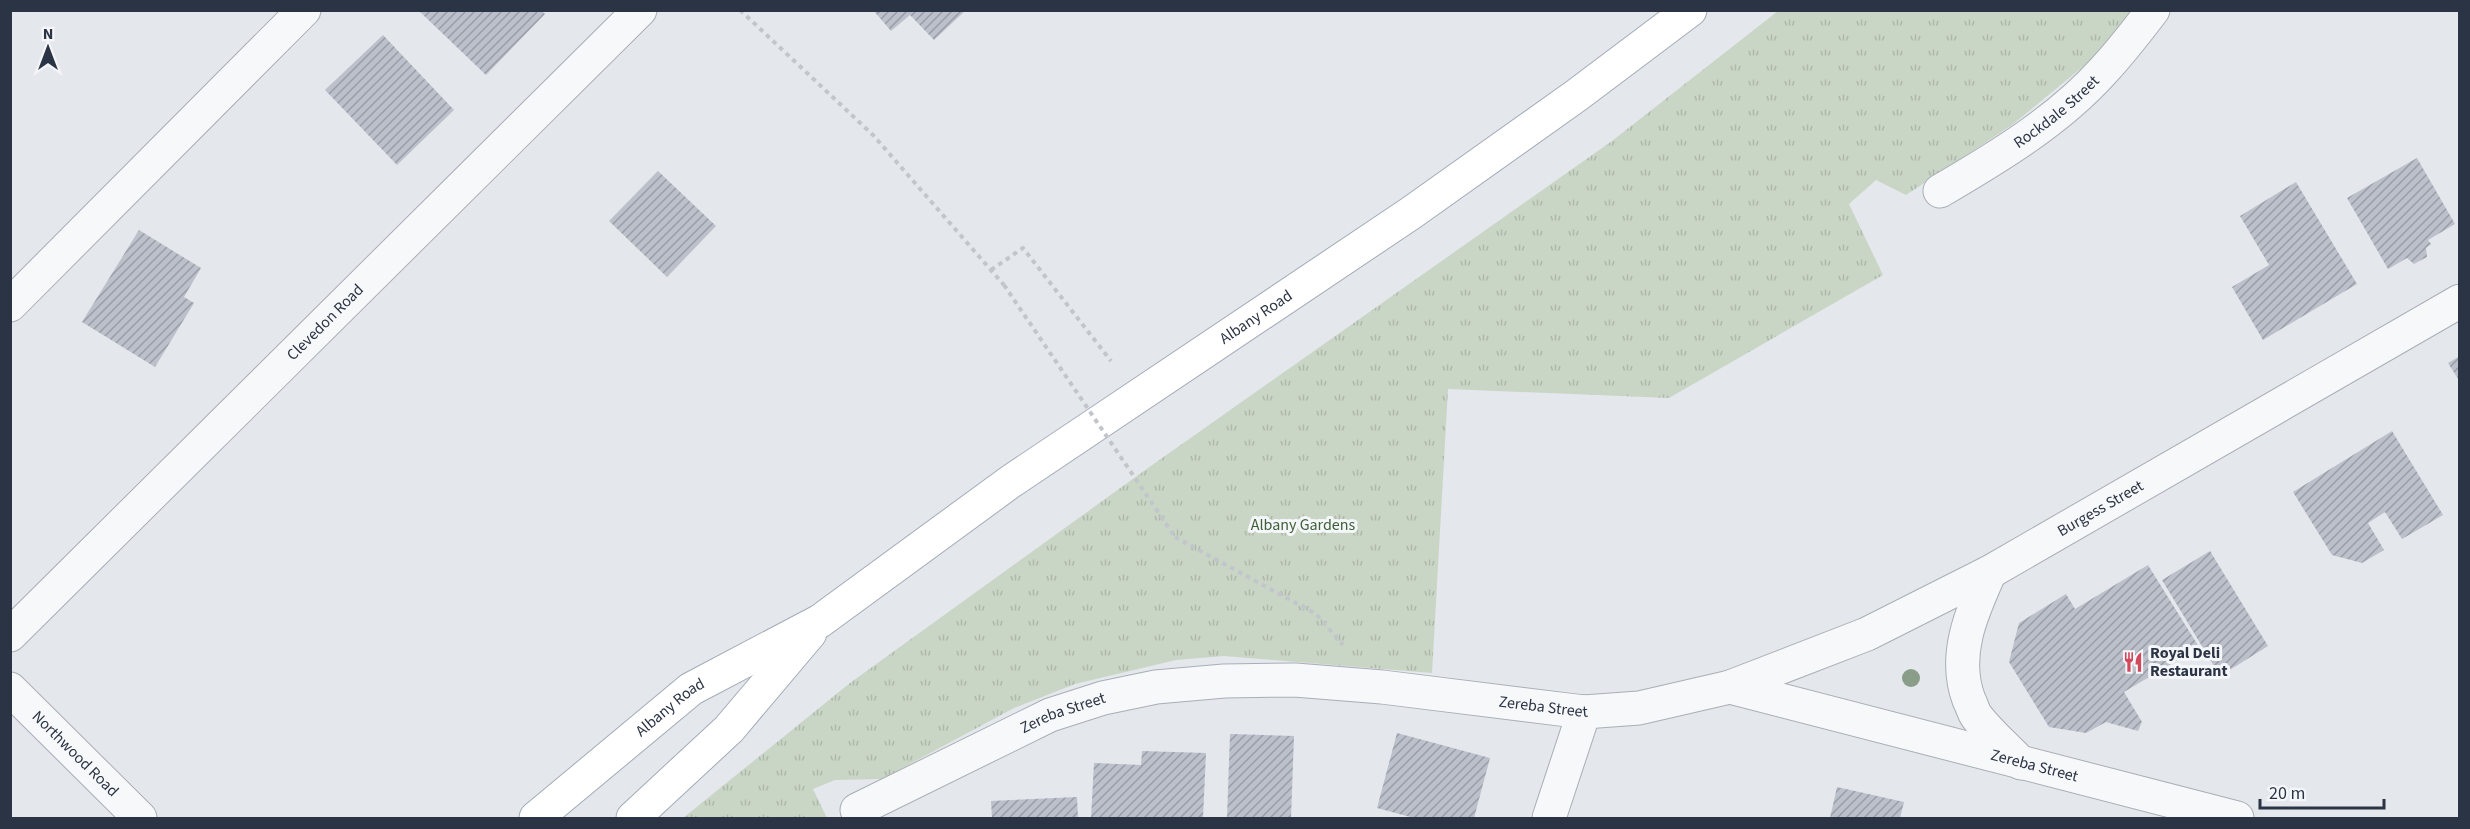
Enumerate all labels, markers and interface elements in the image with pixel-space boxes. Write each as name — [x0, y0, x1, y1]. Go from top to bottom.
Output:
north arrow — [18, 18, 78, 78]
text: N — [43, 23, 53, 45]
street label: Rockdale Street — [2009, 70, 2105, 154]
street label: Clevedon Road — [282, 279, 369, 366]
street label: Albany Road — [1215, 285, 1297, 349]
street label: Burgess Street — [2053, 475, 2148, 542]
park label: Albany Gardens — [1251, 514, 1356, 536]
place label: Royal Deli Restaurant — [2150, 642, 2228, 682]
restaurant icon: Royal Deli Restaurant — [2121, 650, 2145, 674]
street label: Albany Road — [631, 673, 709, 742]
street label: Zereba Street — [1016, 687, 1109, 739]
street label: Zereba Street — [1497, 691, 1589, 723]
street label: Northwood Road — [27, 706, 124, 802]
street label: Zereba Street — [1988, 744, 2081, 788]
scale bar — [2260, 772, 2384, 810]
text: 20 m — [2269, 781, 2305, 806]

